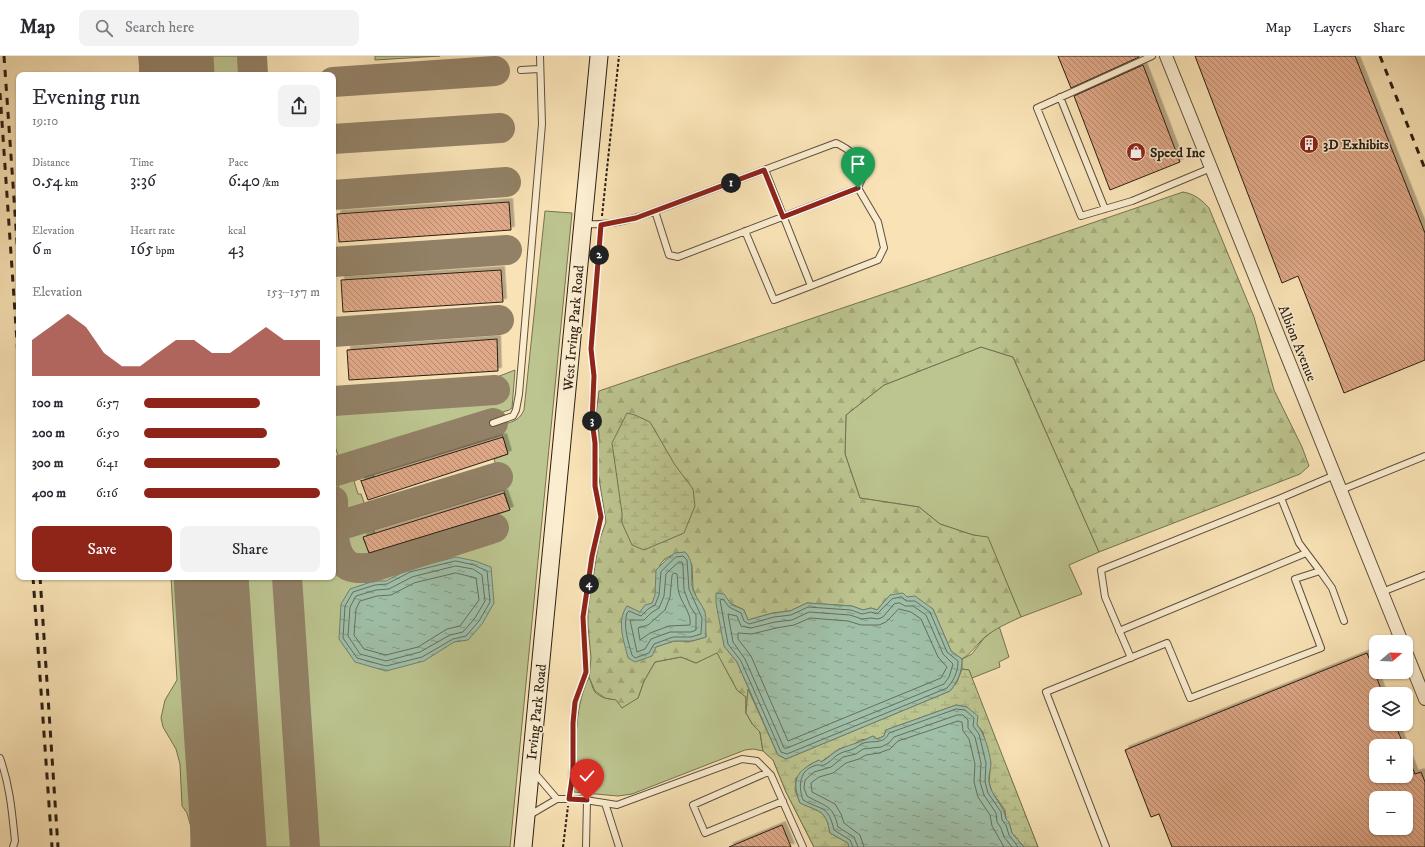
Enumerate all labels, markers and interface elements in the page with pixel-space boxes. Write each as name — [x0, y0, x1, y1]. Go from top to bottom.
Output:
search box — [79, 10, 359, 46]
text: Map — [20, 16, 55, 39]
icon: search — [93, 17, 115, 39]
text: Search here — [125, 18, 194, 37]
text: Map — [1265, 19, 1291, 37]
text: Layers — [1313, 19, 1351, 37]
text: Share — [1373, 19, 1405, 37]
text: Evening run — [32, 84, 140, 111]
button: share — [278, 85, 320, 127]
text: 19:10 — [32, 113, 58, 129]
building icon: 3D Exhibits — [1298, 133, 1320, 155]
place label: 3D Exhibits — [1323, 136, 1389, 154]
shop icon: Speed Inc — [1125, 141, 1147, 163]
place label: Speed Inc — [1150, 144, 1205, 162]
pin — [841, 147, 875, 188]
icon: arrive — [847, 153, 869, 175]
text: Distance — [32, 156, 70, 170]
text: Time — [130, 156, 154, 170]
text: Pace — [228, 156, 248, 170]
text: 0.54 — [32, 170, 62, 192]
text: 3:36 — [130, 170, 156, 192]
text: 6:40 — [228, 170, 260, 192]
pin: 1 — [721, 173, 741, 193]
text: km — [62, 176, 78, 190]
text: /km — [260, 176, 279, 190]
text: 1 — [729, 176, 733, 190]
text: Elevation — [32, 224, 75, 238]
text: Heart rate — [130, 224, 175, 238]
text: kcal — [228, 224, 246, 238]
text: 6 — [32, 238, 41, 260]
text: 165 — [130, 238, 153, 260]
text: 43 — [228, 238, 244, 260]
text: m — [41, 244, 51, 258]
text: bpm — [153, 244, 175, 258]
pin: 2 — [589, 245, 609, 265]
text: 2 — [596, 248, 602, 262]
street label: West Irving Park Road — [559, 264, 588, 393]
text: Elevation — [32, 284, 82, 300]
text: 153–157 m — [267, 284, 320, 300]
street label: Albion Avenue — [1274, 303, 1321, 384]
text: 100 m — [32, 395, 63, 411]
text: 6:57 — [96, 395, 119, 411]
pin: 3 — [582, 411, 602, 431]
text: 3 — [590, 414, 594, 428]
text: 200 m — [32, 425, 65, 441]
text: 6:50 — [96, 425, 120, 441]
text: 300 m — [32, 455, 63, 471]
text: 6:41 — [96, 455, 118, 471]
text: 400 m — [32, 485, 66, 501]
text: 6:16 — [96, 485, 118, 501]
button: Save — [32, 526, 172, 572]
button: Share — [180, 526, 320, 572]
pin: 4 — [579, 574, 599, 594]
text: 4 — [586, 577, 592, 591]
north arrow — [1369, 635, 1413, 679]
map controls — [1369, 635, 1413, 835]
street label: Irving Park Road — [523, 663, 551, 761]
button: layers — [1369, 687, 1413, 731]
button: + — [1369, 739, 1413, 783]
pin — [570, 759, 604, 800]
icon: check — [576, 765, 598, 787]
button: − — [1369, 791, 1413, 835]

